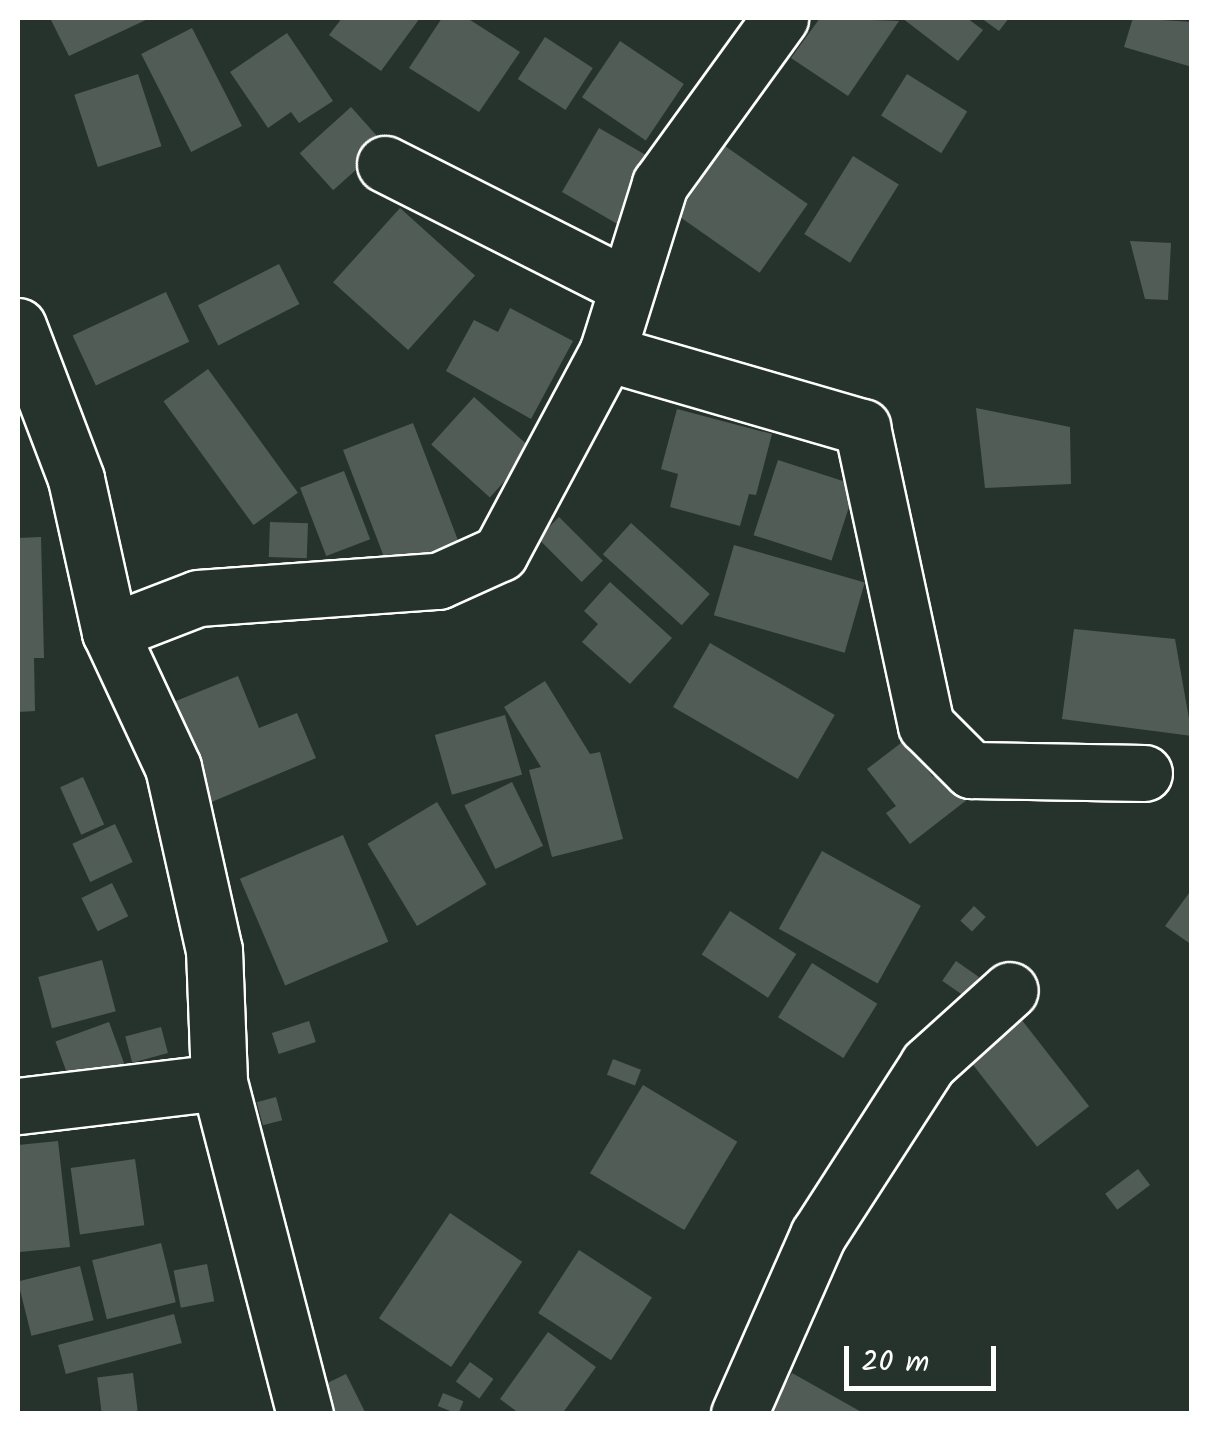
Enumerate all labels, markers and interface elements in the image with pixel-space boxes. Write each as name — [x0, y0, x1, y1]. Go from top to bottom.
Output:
scale bar — [849, 1326, 1002, 1388]
text: 20 m — [861, 1339, 929, 1387]

